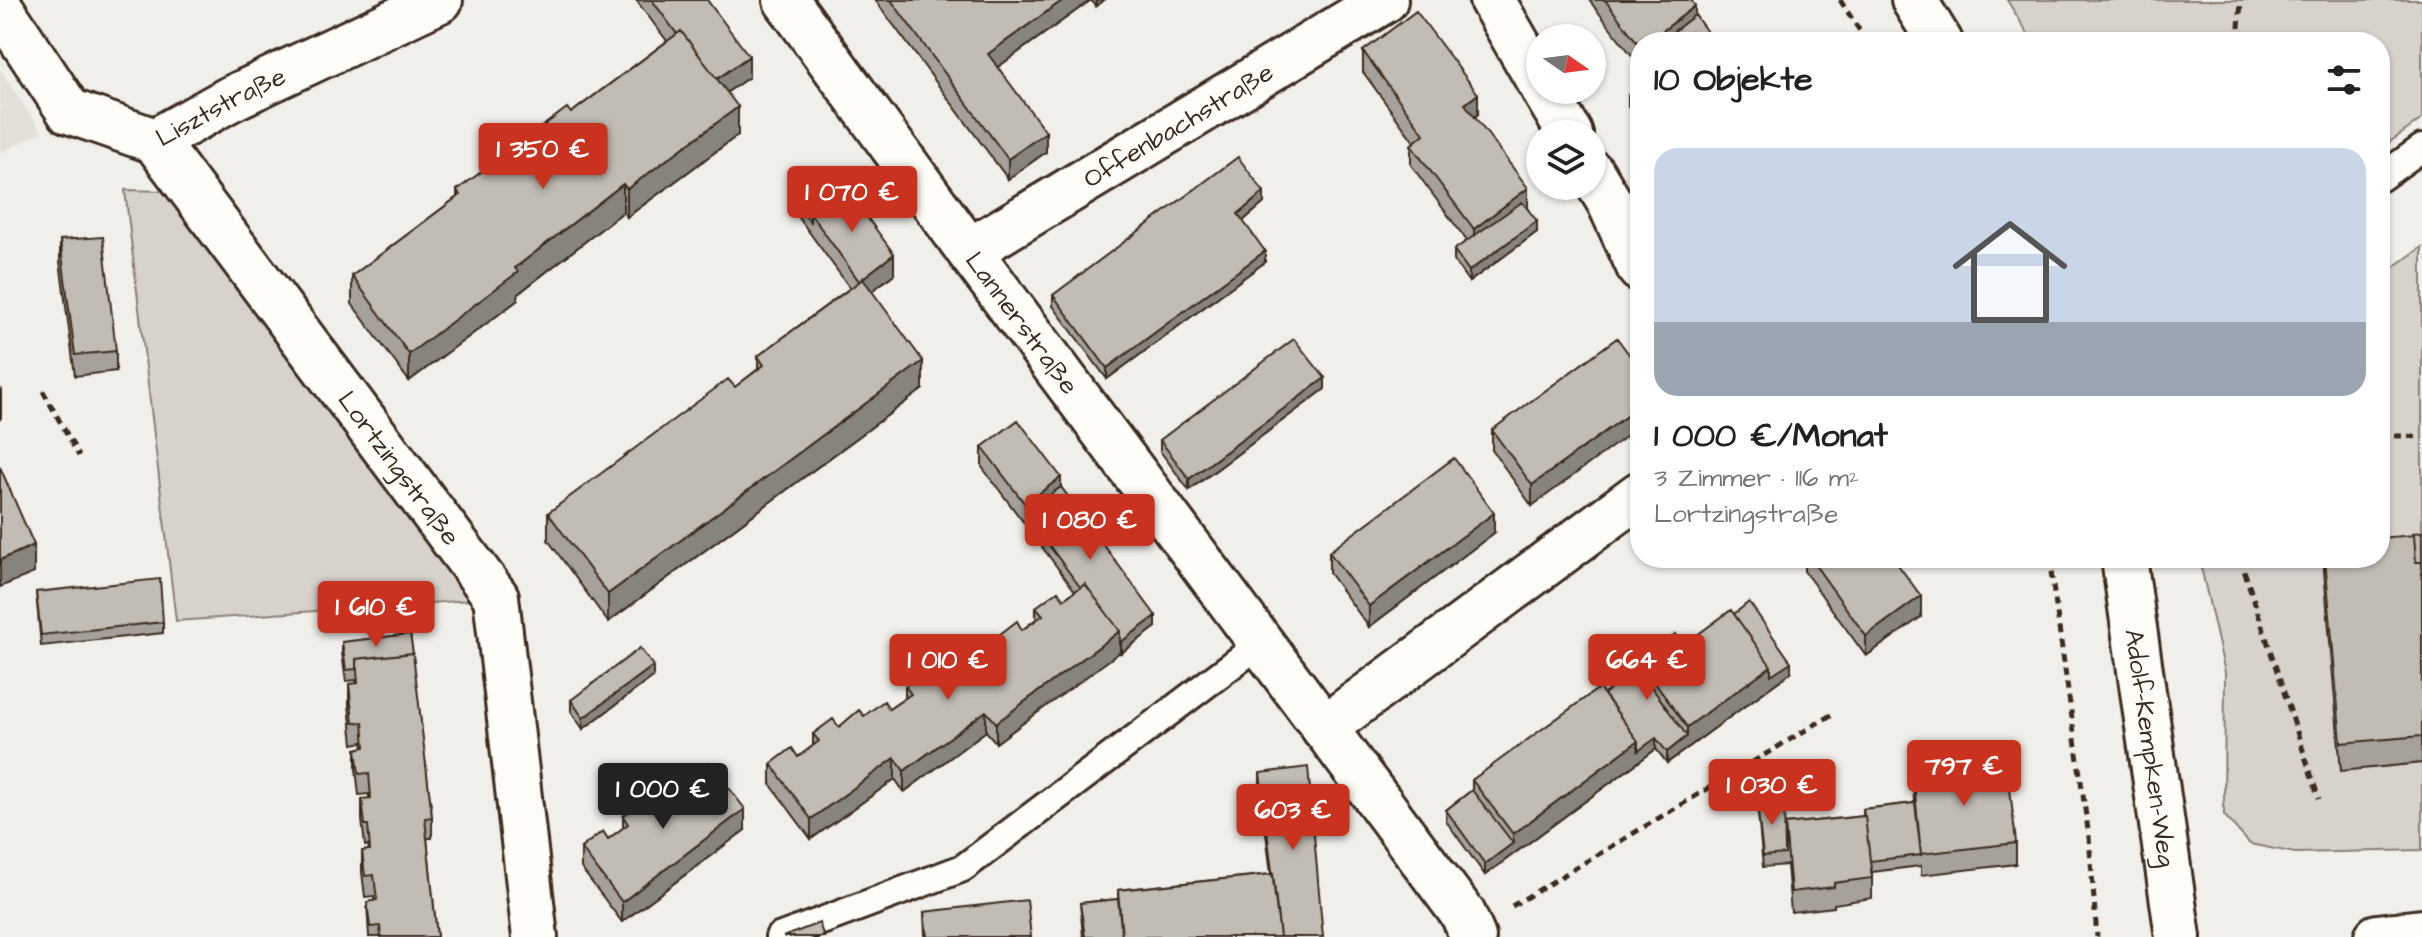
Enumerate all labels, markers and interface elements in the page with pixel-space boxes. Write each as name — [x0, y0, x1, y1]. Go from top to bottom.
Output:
north arrow — [1526, 24, 1606, 104]
map controls — [1526, 24, 1606, 200]
street label: Offenbachstraße — [1077, 55, 1280, 197]
text: 10 Objekte — [1654, 56, 1813, 104]
street label: Lisztstraße — [149, 58, 292, 156]
icon: filters — [2322, 58, 2366, 102]
button: layers — [1526, 120, 1606, 200]
pin: 1 350 € — [469, 123, 617, 191]
text: 1 350 € — [497, 131, 589, 167]
pin: 1 070 € — [778, 166, 926, 234]
text: 1 070 € — [805, 174, 899, 210]
icon: home — [1938, 200, 2082, 344]
street label: Lannerstraße — [957, 245, 1087, 402]
street label: Lortzingstraße — [329, 384, 468, 553]
text: 1 000 €/Monat — [1654, 412, 1888, 460]
text: 3 Zimmer · 116 m² — [1654, 460, 1859, 496]
pin: 1 080 € — [1016, 494, 1164, 562]
text: Lortzingstraße — [1654, 496, 1838, 532]
text: 1 080 € — [1043, 502, 1137, 538]
pin: 1 610 € — [302, 581, 450, 649]
text: 1 610 € — [336, 589, 416, 625]
street label: Adolf-Kempken-Weg — [2115, 627, 2185, 870]
pin: 1 010 € — [874, 634, 1022, 702]
pin: 664 € — [1591, 634, 1703, 702]
text: 1 010 € — [908, 642, 988, 678]
text: 664 € — [1606, 642, 1688, 678]
pin: 797 € — [1908, 740, 2020, 808]
text: 797 € — [1925, 748, 2003, 784]
pin: 1 030 € — [1698, 759, 1846, 827]
pin: 1 000 € — [589, 763, 737, 831]
text: 1 030 € — [1727, 767, 1817, 803]
text: 1 000 € — [616, 771, 710, 807]
pin: 603 € — [1237, 784, 1349, 852]
text: 603 € — [1254, 792, 1332, 828]

